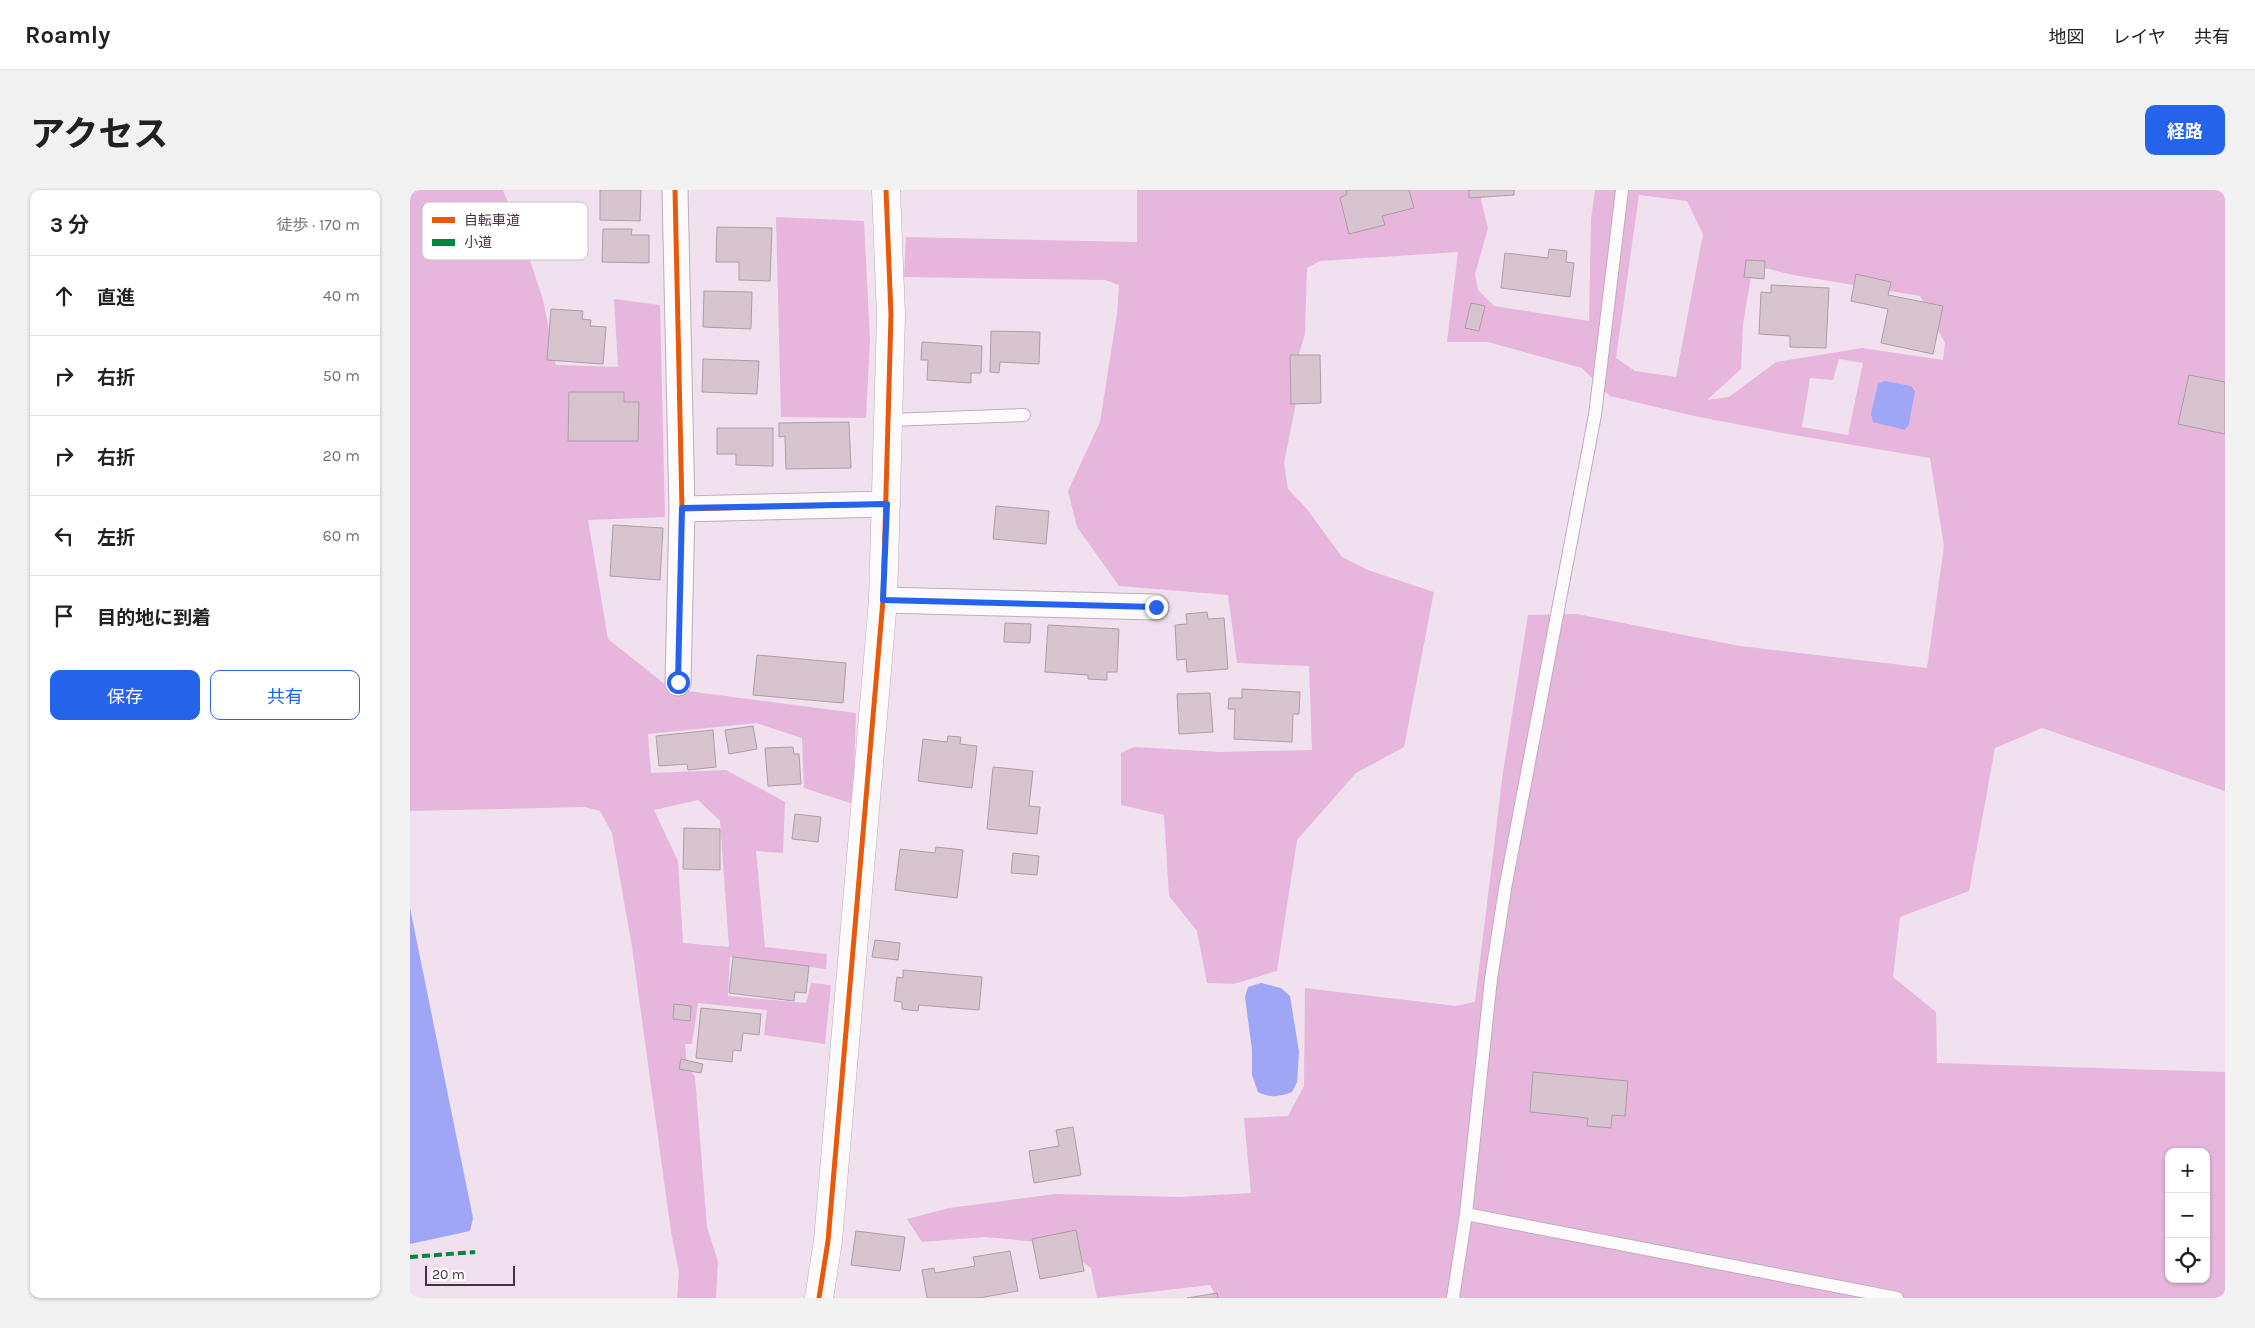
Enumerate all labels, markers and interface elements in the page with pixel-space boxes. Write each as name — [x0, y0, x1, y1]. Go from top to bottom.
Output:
text: Roamly — [25, 21, 110, 49]
text: 地図 — [2049, 26, 2085, 48]
text: レイヤ — [2113, 26, 2166, 48]
text: 共有 — [2194, 26, 2230, 48]
button: 経路 — [2145, 105, 2225, 155]
text: アクセス — [30, 114, 168, 155]
legend — [422, 202, 588, 260]
text: 自転車道 — [464, 212, 520, 229]
text: 3 分 — [50, 213, 89, 237]
text: 徒歩 · 170 m — [276, 215, 360, 234]
text: 小道 — [464, 234, 492, 251]
icon: ahead — [50, 282, 78, 310]
text: 40 m — [323, 286, 360, 305]
text: 直進 — [97, 287, 135, 309]
icon: right — [50, 362, 78, 390]
text: 50 m — [323, 366, 360, 385]
text: 右折 — [97, 367, 135, 389]
icon: right — [50, 442, 78, 470]
text: 20 m — [322, 446, 360, 465]
text: 右折 — [97, 447, 135, 469]
icon: left — [50, 522, 78, 550]
text: 60 m — [323, 526, 360, 545]
text: 左折 — [97, 527, 135, 549]
route end — [1145, 596, 1168, 619]
icon: arrive — [50, 602, 78, 630]
text: 目的地に到着 — [97, 607, 211, 629]
button: 保存 — [50, 670, 200, 720]
button: 共有 — [210, 670, 360, 720]
route start — [667, 671, 690, 694]
map controls — [2165, 1148, 2210, 1283]
button: + — [2165, 1148, 2210, 1193]
button: − — [2165, 1193, 2210, 1238]
button: locate — [2165, 1238, 2210, 1283]
scale bar — [425, 1263, 515, 1286]
text: 20 m — [432, 1266, 465, 1283]

